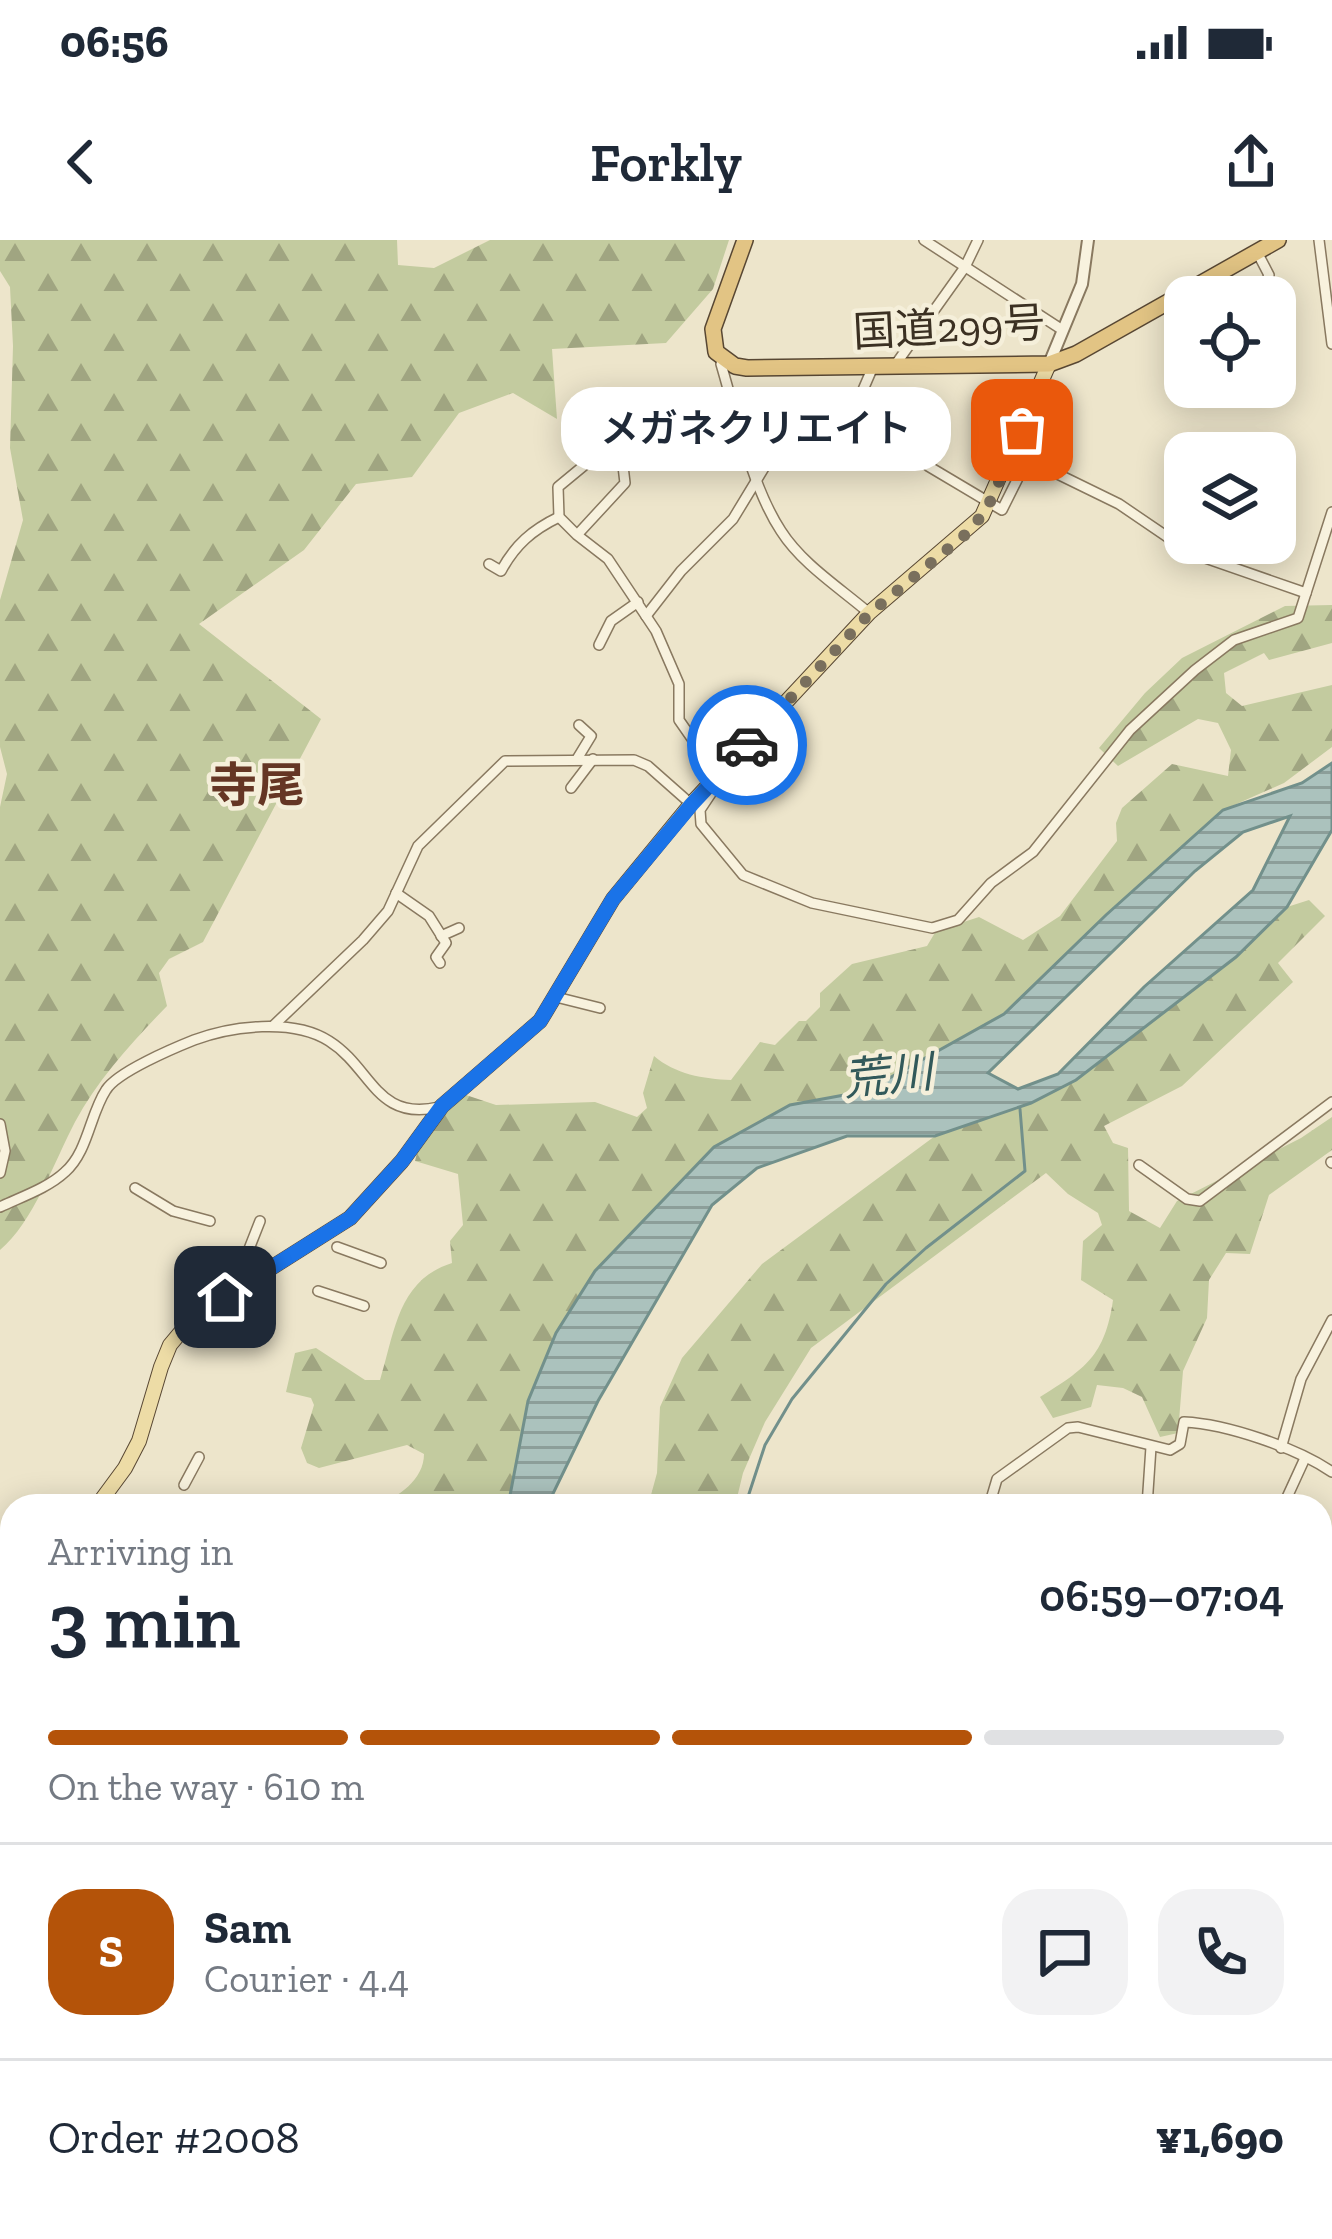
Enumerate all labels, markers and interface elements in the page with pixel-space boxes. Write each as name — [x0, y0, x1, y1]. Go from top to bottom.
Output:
text: 06:56 — [60, 15, 169, 69]
icon: back — [48, 129, 114, 195]
icon: share — [1218, 129, 1284, 195]
text: Forkly — [590, 130, 742, 195]
map controls — [1164, 276, 1296, 564]
button: locate — [1164, 276, 1296, 408]
street label: 国道299号 — [852, 297, 1046, 357]
pin — [971, 379, 1073, 481]
callout: メガネクリエイト — [560, 388, 950, 472]
icon: bag — [989, 397, 1055, 463]
text: メガネクリエイト — [600, 405, 912, 452]
button: layers — [1164, 432, 1296, 564]
courier — [687, 685, 807, 805]
icon: car — [714, 712, 780, 778]
district label: 寺尾 — [209, 757, 305, 814]
water label: 荒川 — [840, 1044, 940, 1108]
pin — [174, 1246, 276, 1348]
icon: home — [192, 1264, 258, 1330]
text: Arriving in — [48, 1528, 233, 1575]
text: 06:59–07:04 — [1039, 1569, 1284, 1623]
text: 3 min — [48, 1573, 240, 1667]
text: On the way · 610 m — [48, 1763, 364, 1810]
button: chat — [1002, 1889, 1128, 2015]
button: phone — [1158, 1889, 1284, 2015]
text: Sam — [204, 1901, 291, 1955]
text: S — [98, 1925, 124, 1979]
text: Courier · 4.4 — [204, 1955, 409, 2002]
text: Order #2008 — [48, 2111, 300, 2165]
text: ¥1,690 — [1156, 2111, 1284, 2165]

